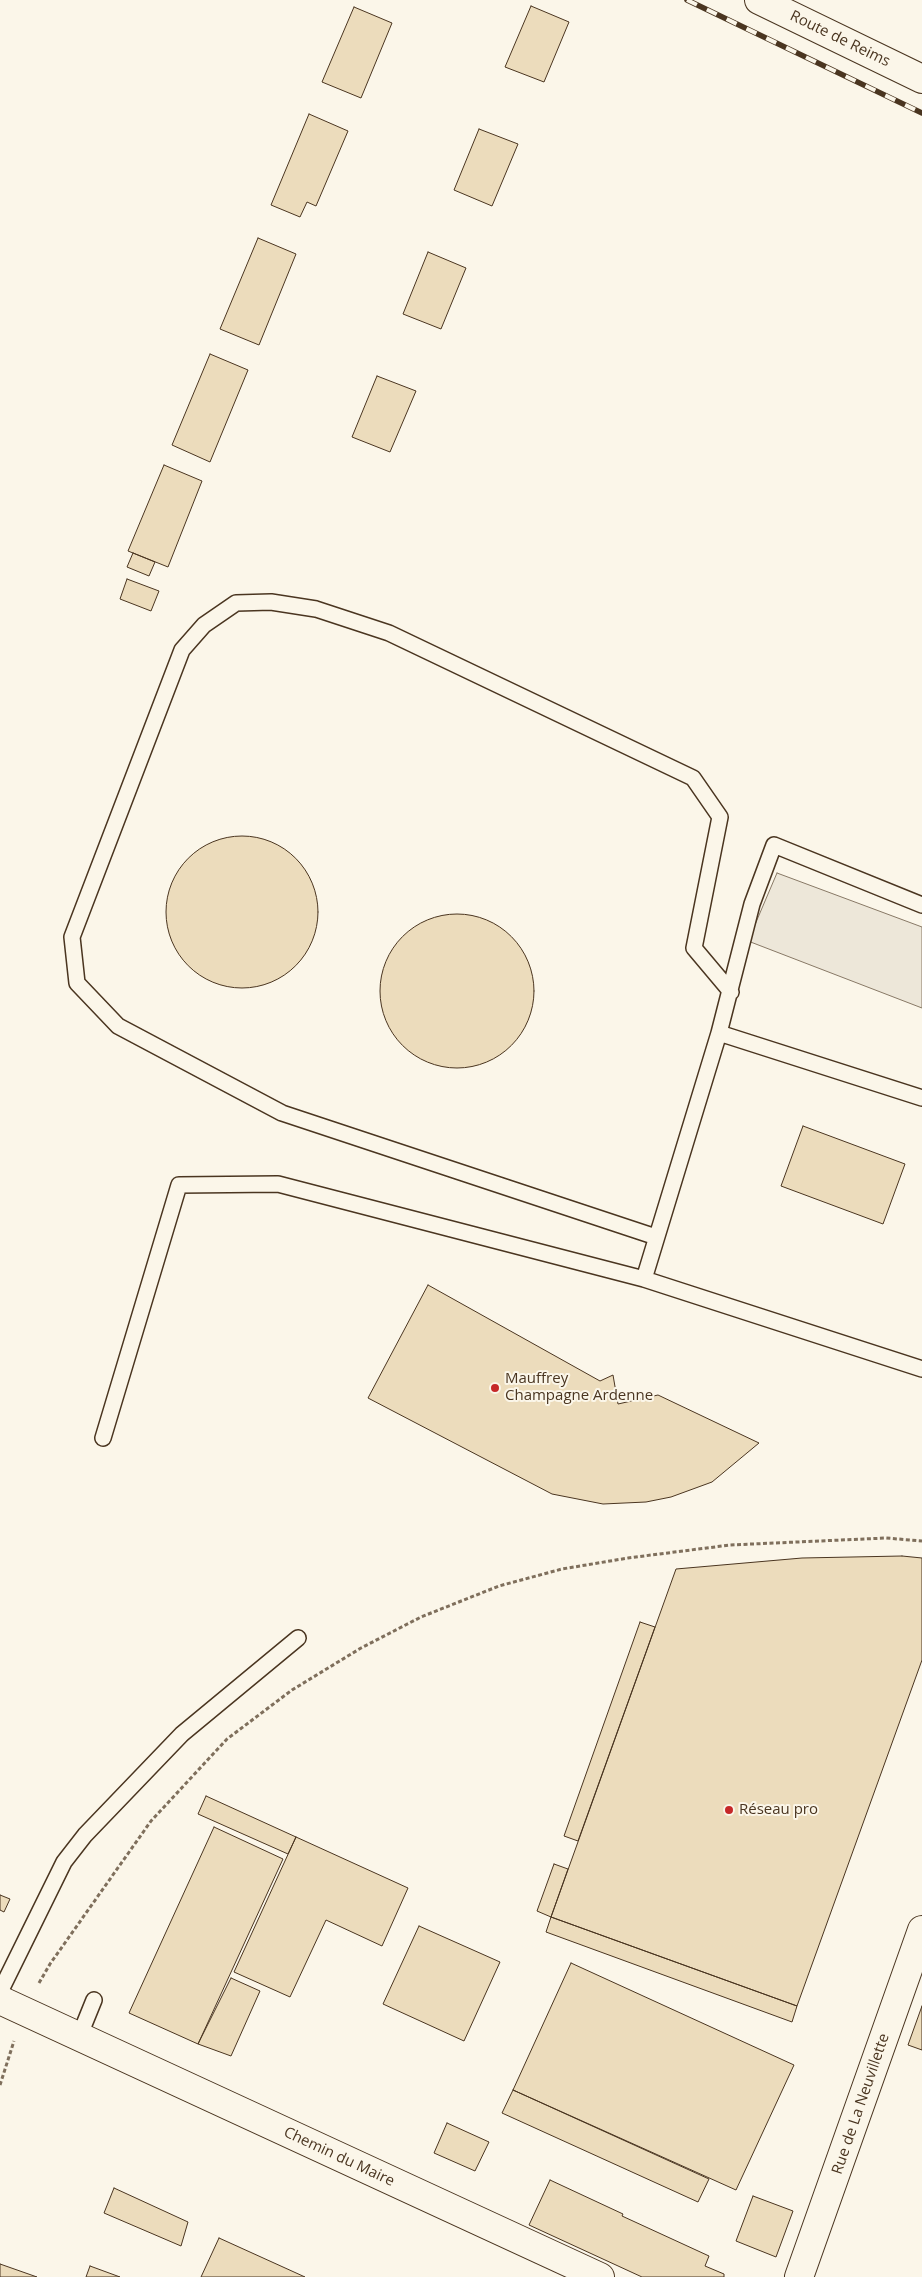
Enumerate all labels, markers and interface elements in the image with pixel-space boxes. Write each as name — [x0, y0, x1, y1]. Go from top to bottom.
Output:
street label: Route de Reims — [787, 7, 893, 71]
place label: Mauffrey Champagne Ardenne — [505, 1370, 653, 1405]
marker: Mauffrey Champagne Ardenne — [489, 1382, 501, 1394]
place label: Réseau pro — [739, 1801, 818, 1819]
marker: Réseau pro — [723, 1804, 735, 1816]
street label: Rue de La Neuvillette — [828, 2031, 894, 2177]
street label: Chemin du Maire — [281, 2123, 397, 2191]

